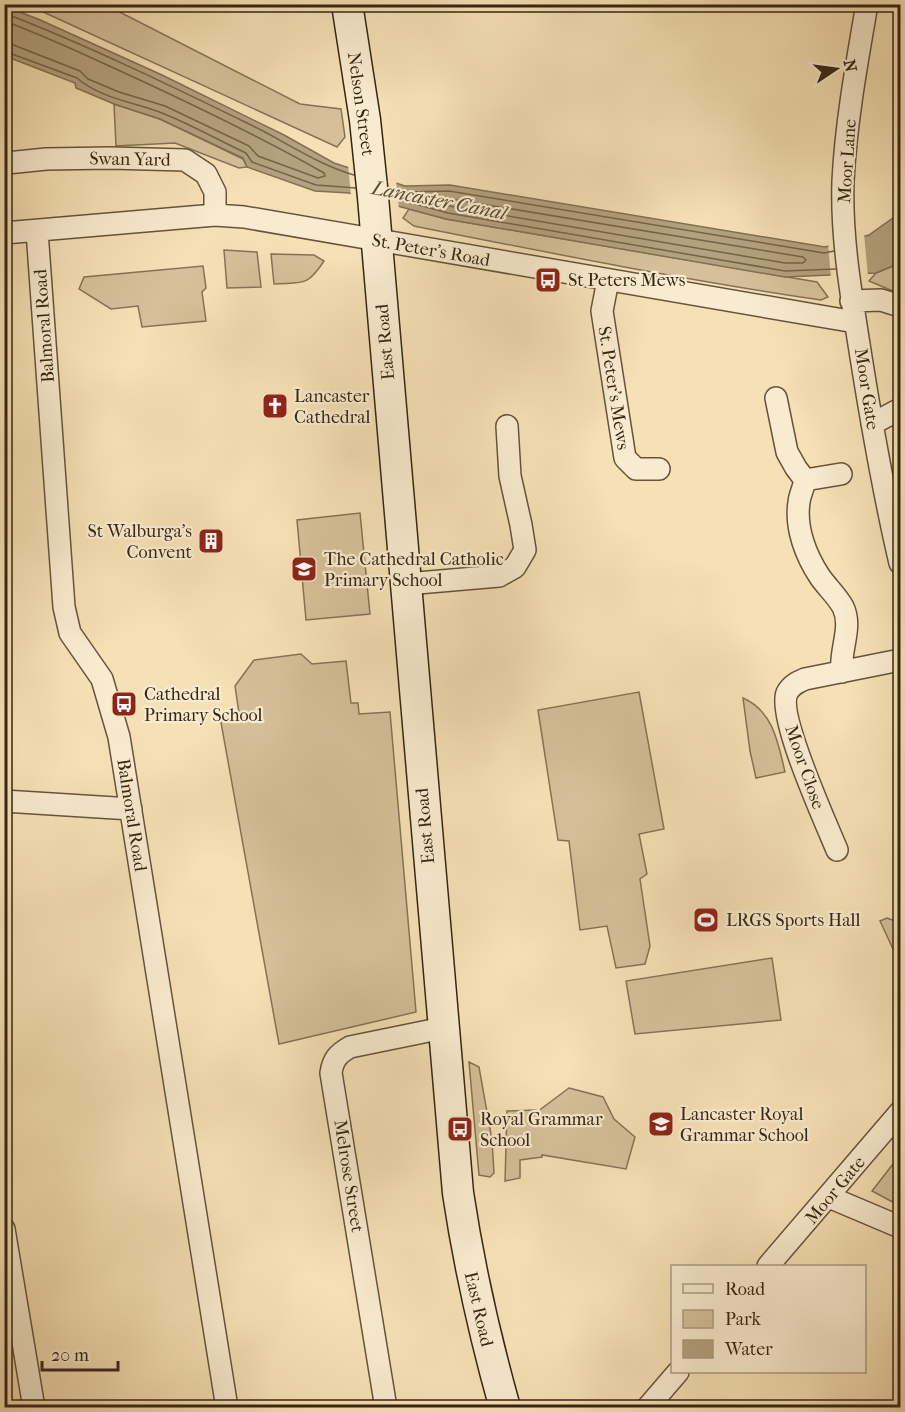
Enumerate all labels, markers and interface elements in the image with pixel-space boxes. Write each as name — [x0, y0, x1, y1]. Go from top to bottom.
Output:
north arrow — [806, 39, 866, 99]
street label: Nelson Street — [343, 51, 378, 158]
text: N — [840, 58, 861, 75]
street label: Moor Lane — [834, 118, 861, 204]
street label: Swan Yard — [89, 148, 171, 171]
water label: Lancaster Canal — [368, 176, 510, 225]
street label: St. Peter's Road — [370, 230, 492, 271]
bus stop icon: St Peters Mews — [533, 265, 563, 295]
street label: Balmoral Road — [30, 268, 59, 383]
place label: St Peters Mews — [568, 270, 686, 291]
street label: East Road — [372, 303, 399, 381]
street label: St. Peter's Mews — [593, 325, 634, 452]
street label: Moor Gate — [850, 347, 883, 431]
place label: Lancaster Cathedral — [294, 386, 371, 428]
church icon: Lancaster Cathedral — [260, 391, 290, 421]
place label: St Walburga's Convent — [88, 521, 193, 563]
building icon: St Walburga's Convent — [196, 526, 226, 556]
place label: The Cathedral Catholic Primary School — [324, 549, 504, 591]
school or university icon: The Cathedral Catholic Primary School — [289, 554, 319, 584]
place label: Cathedral Primary School — [144, 684, 263, 726]
bus stop icon: Cathedral Primary School — [109, 689, 139, 719]
street label: Moor Close — [780, 722, 829, 812]
street label: Balmoral Road — [112, 757, 151, 873]
street label: East Road — [412, 787, 439, 865]
sports icon: LRGS Sports Hall — [691, 905, 721, 935]
place label: LRGS Sports Hall — [726, 910, 861, 931]
place label: Lancaster Royal Grammar School — [680, 1104, 809, 1146]
place label: Royal Grammar School — [480, 1109, 603, 1151]
school or university icon: Lancaster Royal Grammar School — [646, 1109, 676, 1139]
bus stop icon: Royal Grammar School — [445, 1114, 475, 1144]
street label: Melrose Street — [329, 1118, 368, 1234]
street label: Moor Gate — [801, 1152, 870, 1229]
legend — [671, 1265, 866, 1373]
street label: East Road — [460, 1270, 497, 1349]
text: Road — [725, 1279, 765, 1300]
text: Park — [725, 1309, 762, 1330]
scale bar — [42, 1334, 118, 1372]
text: Water — [724, 1339, 773, 1360]
text: 20 m — [51, 1345, 89, 1366]

